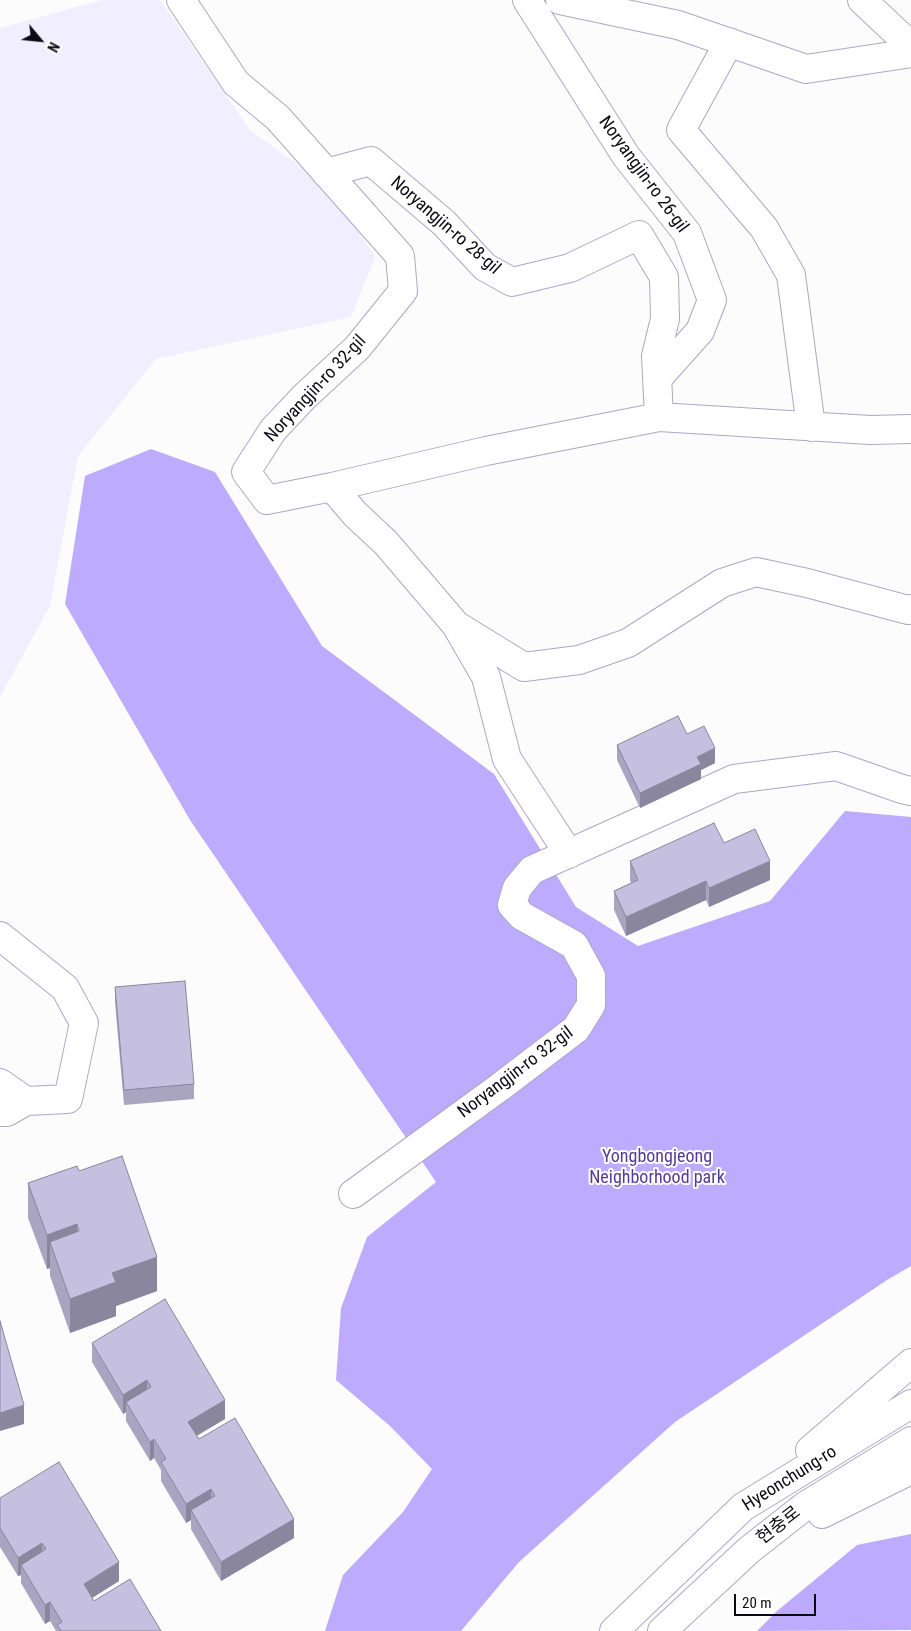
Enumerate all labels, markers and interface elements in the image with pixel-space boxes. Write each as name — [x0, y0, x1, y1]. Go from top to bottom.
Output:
north arrow — [15, 15, 65, 65]
text: N — [44, 39, 62, 55]
street label: Noryangjin-ro 26-gil — [594, 113, 692, 237]
street label: Noryangjin-ro 28-gil — [386, 172, 504, 280]
street label: Noryangjin-ro 32-gil — [261, 331, 371, 447]
street label: Noryangjin-ro 32-gil — [454, 1023, 578, 1123]
park label: Yongbongjeong Neighborhood park — [589, 1146, 725, 1188]
street label: Hyeonchung-ro — [739, 1442, 841, 1516]
street label: 현충로 — [753, 1502, 805, 1550]
scale bar — [736, 1584, 818, 1616]
text: 20 m — [742, 1594, 772, 1612]

